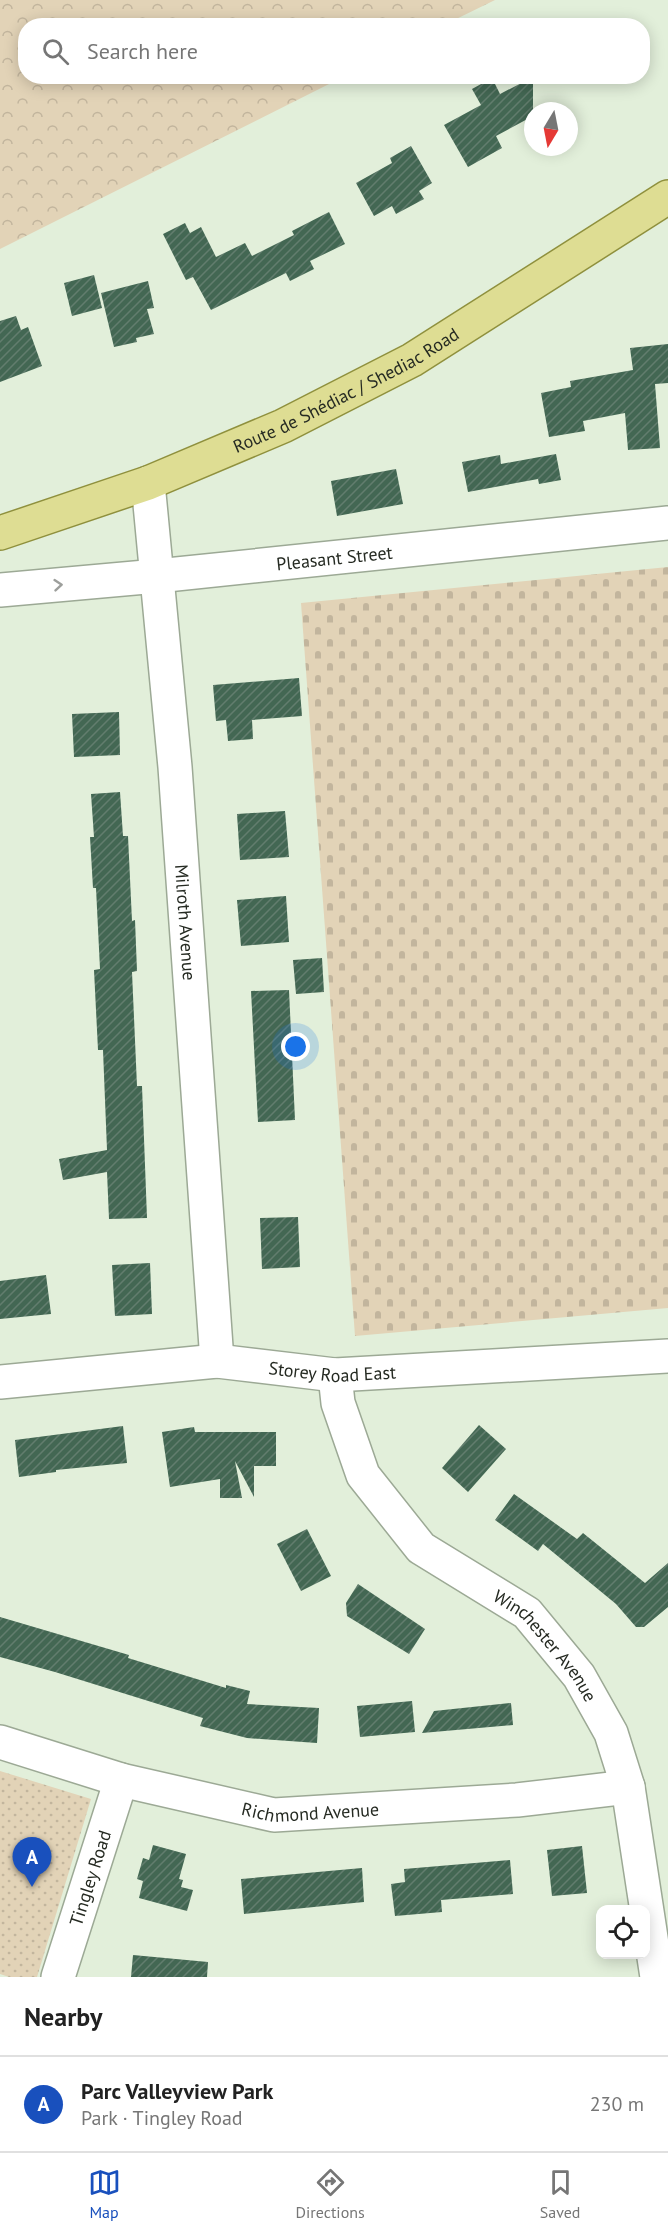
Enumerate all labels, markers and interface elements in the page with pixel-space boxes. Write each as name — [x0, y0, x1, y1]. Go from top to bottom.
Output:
search box — [18, 18, 650, 84]
icon: search — [39, 35, 72, 68]
text: Search here — [87, 37, 198, 65]
north arrow — [524, 102, 578, 156]
street label: Route de Shédiac / Shediac Road — [229, 322, 463, 457]
street label: Pleasant Street — [275, 540, 394, 575]
one-way arrow — [54, 579, 63, 592]
street label: Milroth Avenue — [170, 863, 202, 981]
your location — [281, 1032, 310, 1061]
street label: Storey Road East — [267, 1356, 397, 1387]
street label: Winchester Avenue — [489, 1584, 602, 1705]
street label: Richmond Avenue — [240, 1796, 380, 1826]
street label: Tingley Road — [64, 1827, 116, 1929]
pin: A — [12, 1838, 51, 1887]
map controls — [596, 1905, 650, 1959]
button: locate — [596, 1905, 650, 1959]
text: Nearby — [24, 2000, 102, 2033]
text: Parc Valleyview Park — [81, 2077, 273, 2105]
text: A — [37, 2091, 50, 2117]
text: 230 m — [590, 2091, 644, 2117]
text: Park · Tingley Road — [81, 2105, 243, 2131]
tab: Map — [88, 2166, 121, 2222]
tab: Directions — [296, 2166, 365, 2222]
tab: Saved — [540, 2166, 580, 2222]

